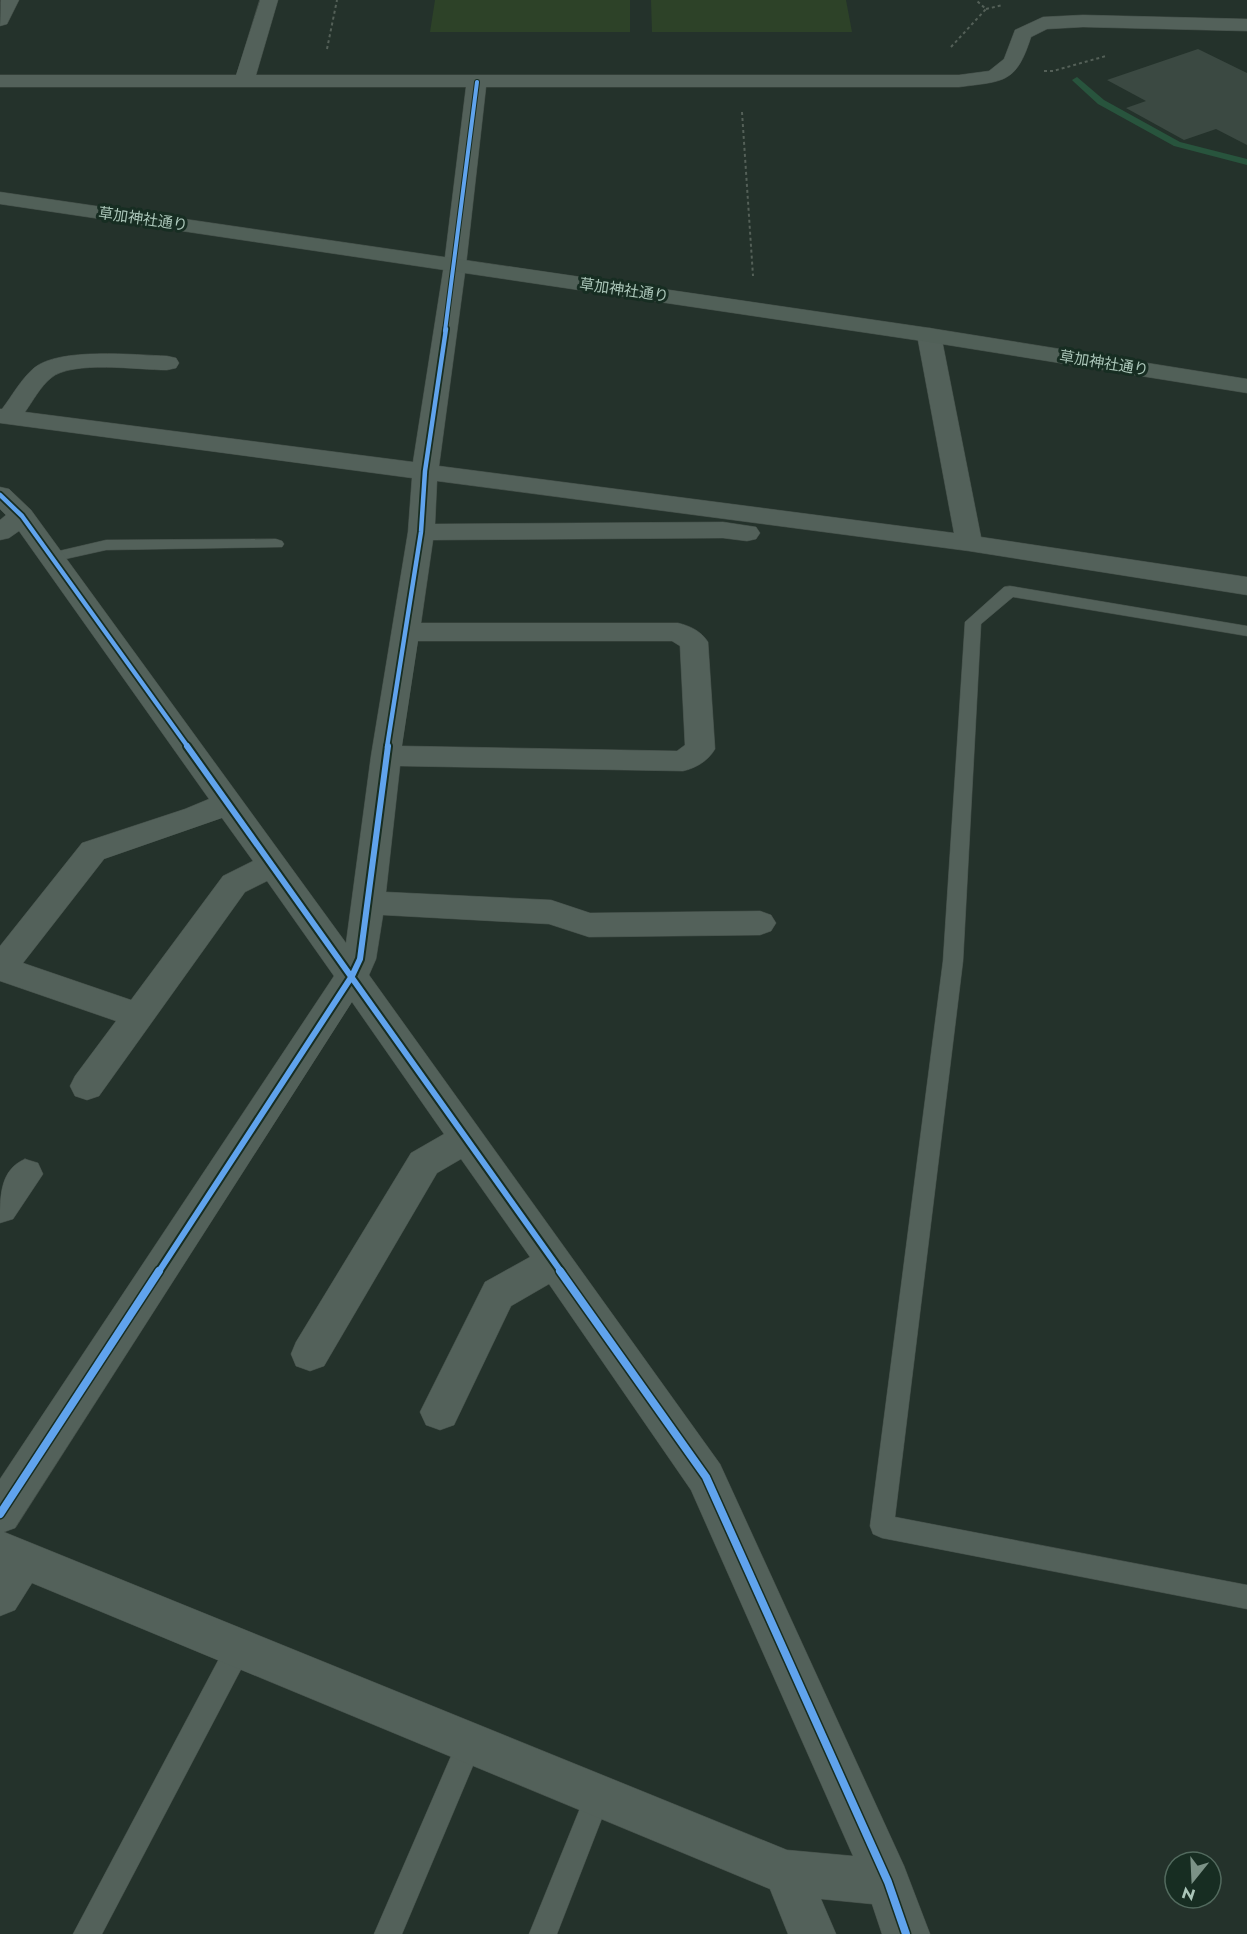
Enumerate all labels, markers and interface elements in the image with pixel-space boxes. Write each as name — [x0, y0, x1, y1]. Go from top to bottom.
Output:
street label: 草加神社通り — [97, 202, 189, 236]
street label: 草加神社通り — [578, 273, 670, 307]
street label: 草加神社通り — [1058, 345, 1150, 381]
north arrow — [1163, 1850, 1223, 1910]
text: N — [1179, 1881, 1198, 1907]

